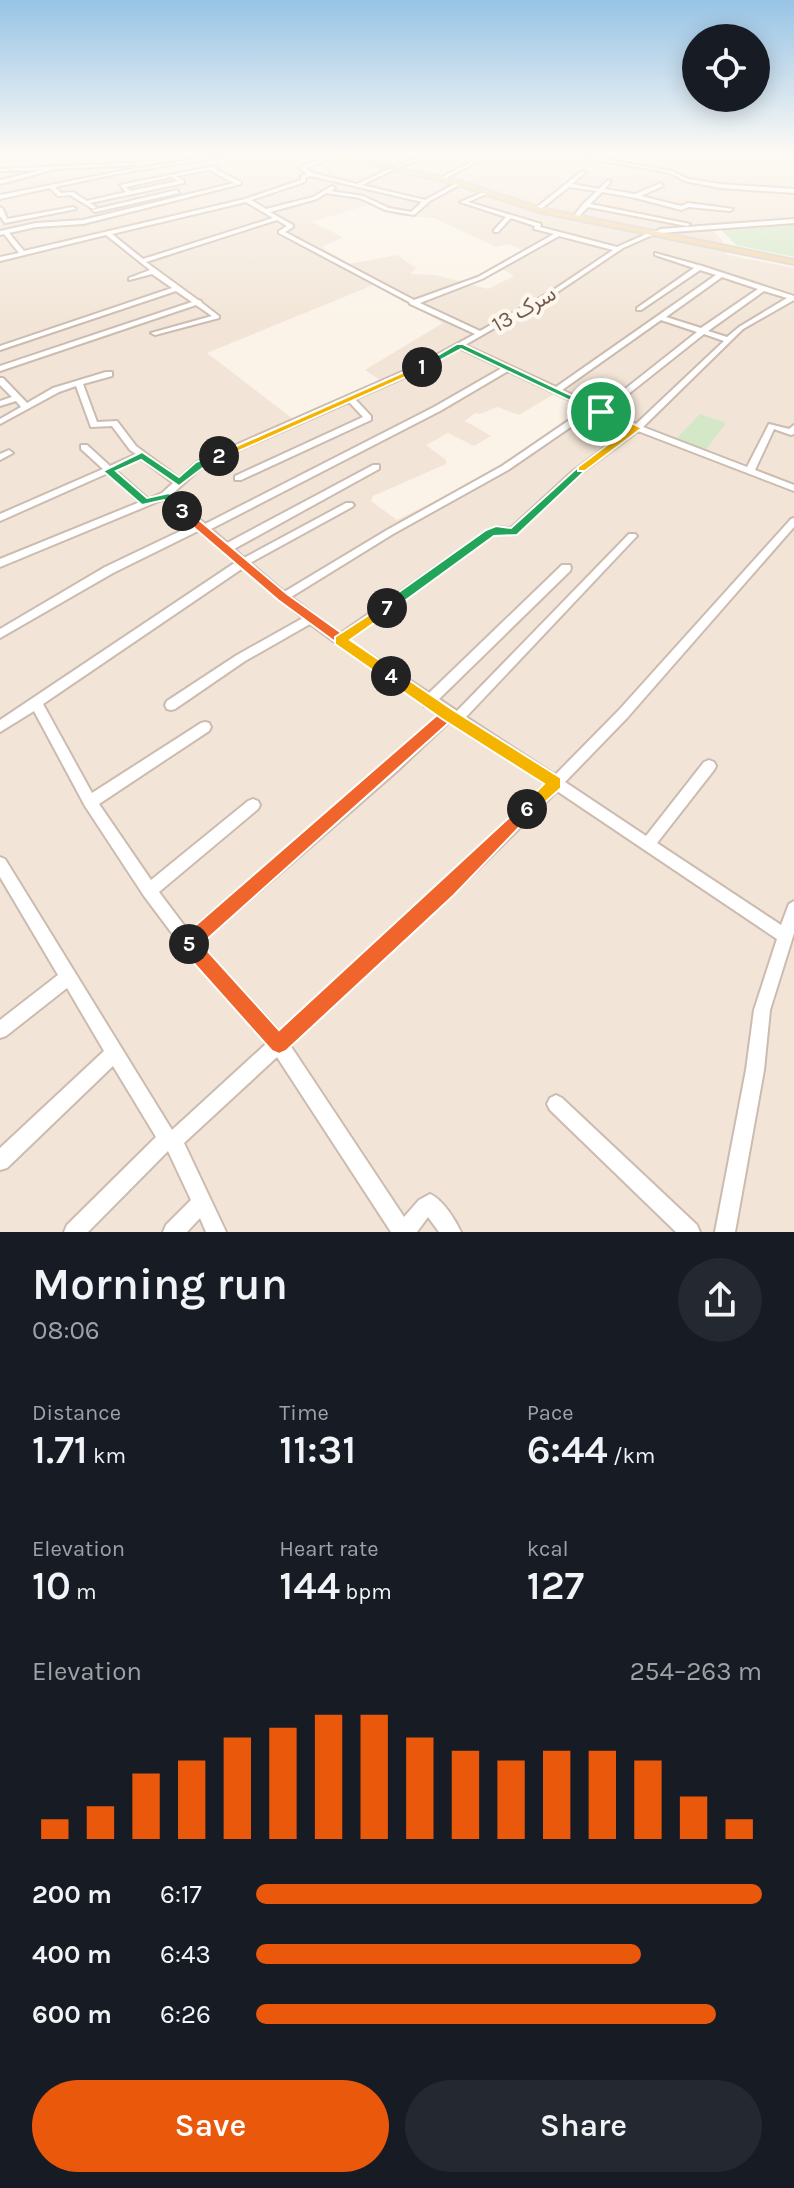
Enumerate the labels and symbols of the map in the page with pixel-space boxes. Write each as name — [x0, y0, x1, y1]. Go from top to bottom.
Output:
street label: سرک 13 — [487, 280, 561, 338]
pin: 1 — [402, 347, 442, 387]
pin — [567, 378, 635, 446]
pin: 2 — [199, 436, 239, 476]
pin: 3 — [162, 491, 202, 531]
pin: 7 — [367, 588, 407, 628]
pin: 4 — [371, 656, 411, 696]
pin: 6 — [507, 789, 547, 829]
pin: 5 — [169, 924, 209, 964]

